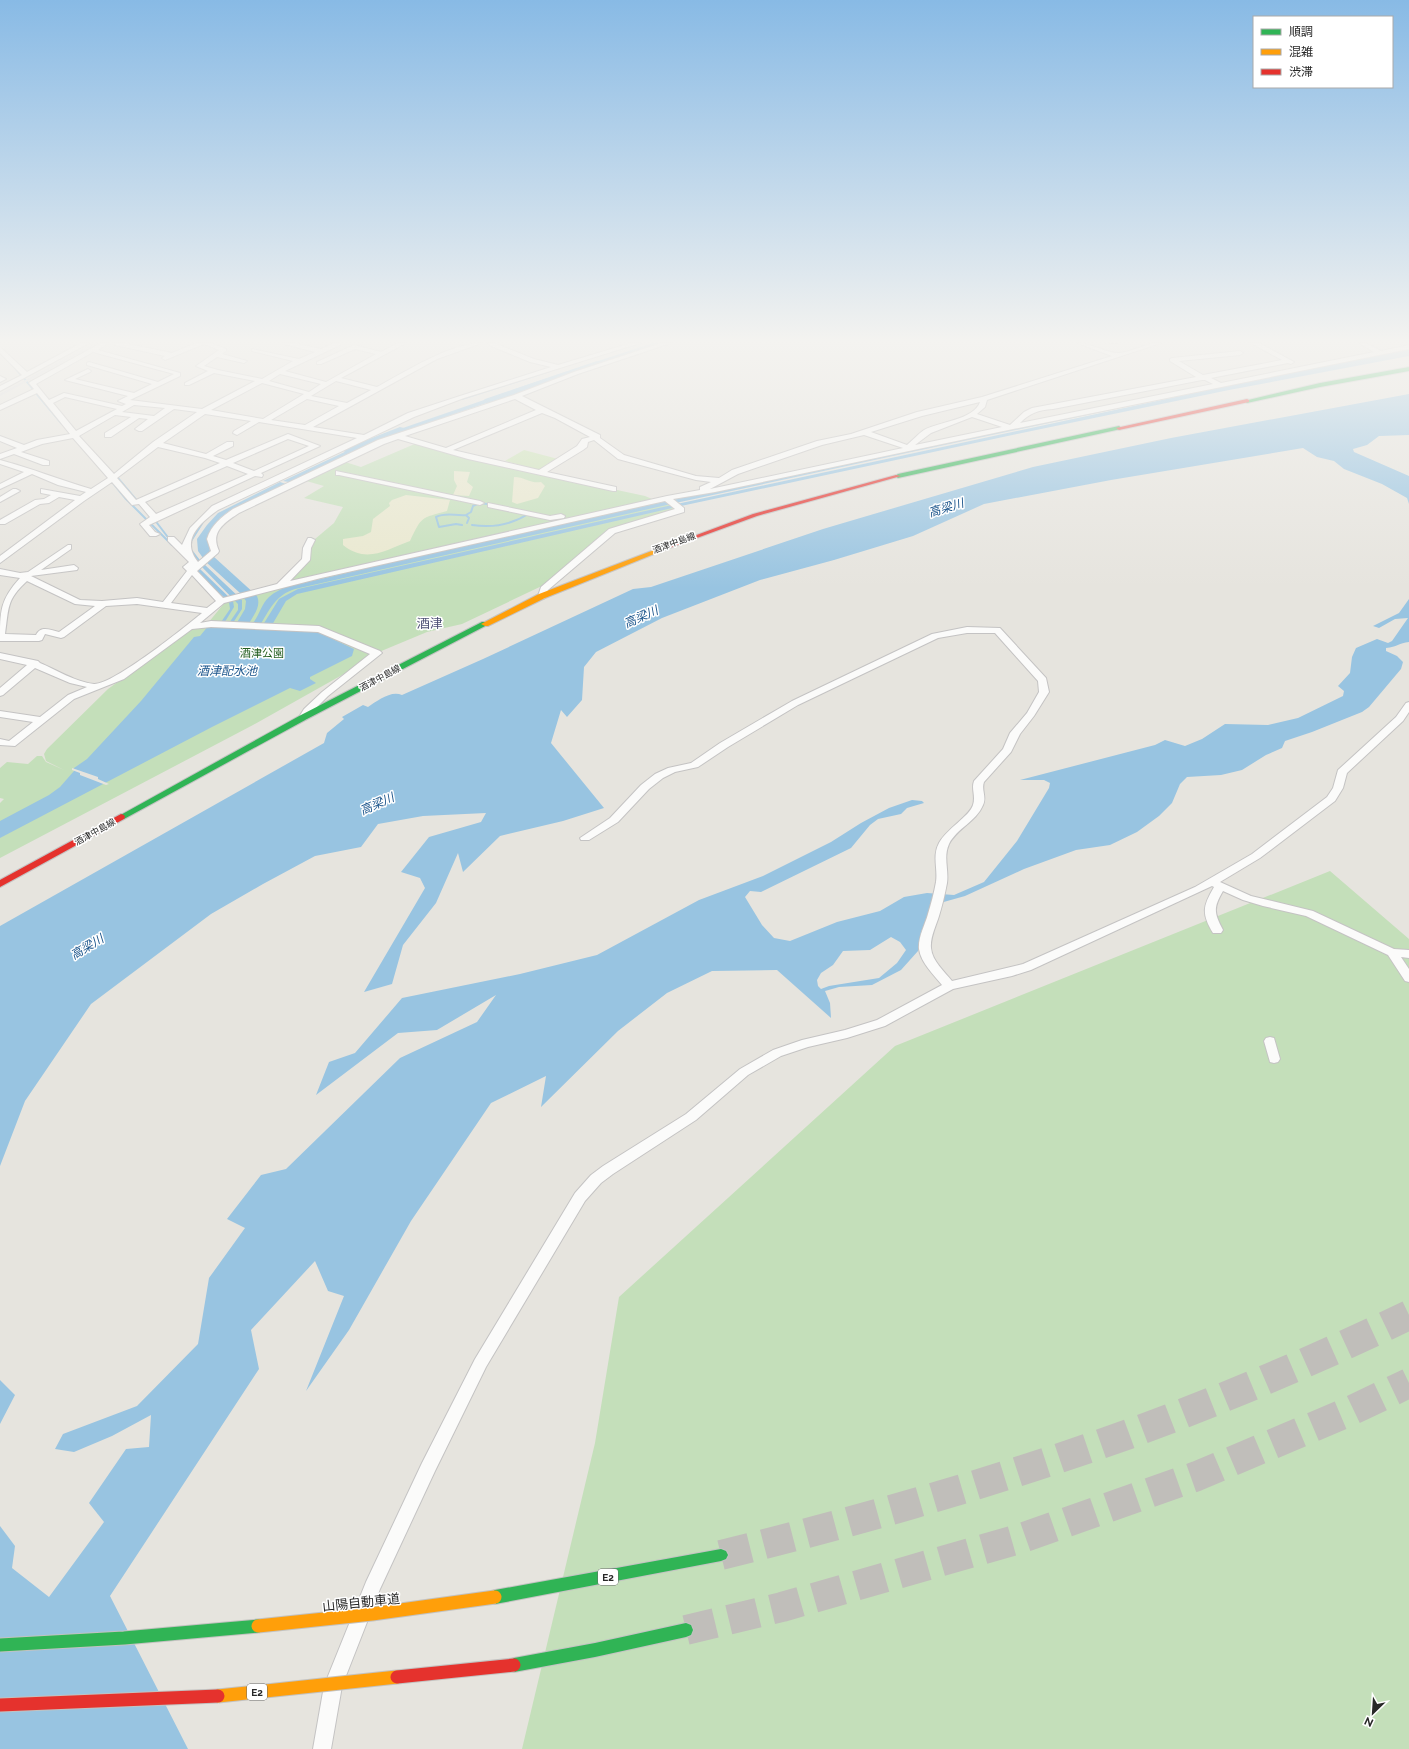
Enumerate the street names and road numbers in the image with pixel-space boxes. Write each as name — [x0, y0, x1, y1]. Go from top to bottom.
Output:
street label: 酒津中島線 — [651, 530, 698, 555]
street label: 酒津中島線 — [358, 663, 403, 693]
street label: 酒津中島線 — [73, 816, 118, 847]
road number: E2 — [598, 1569, 618, 1585]
street label: 山陽自動車道 — [321, 1591, 401, 1614]
road number: E2 — [247, 1684, 267, 1700]

